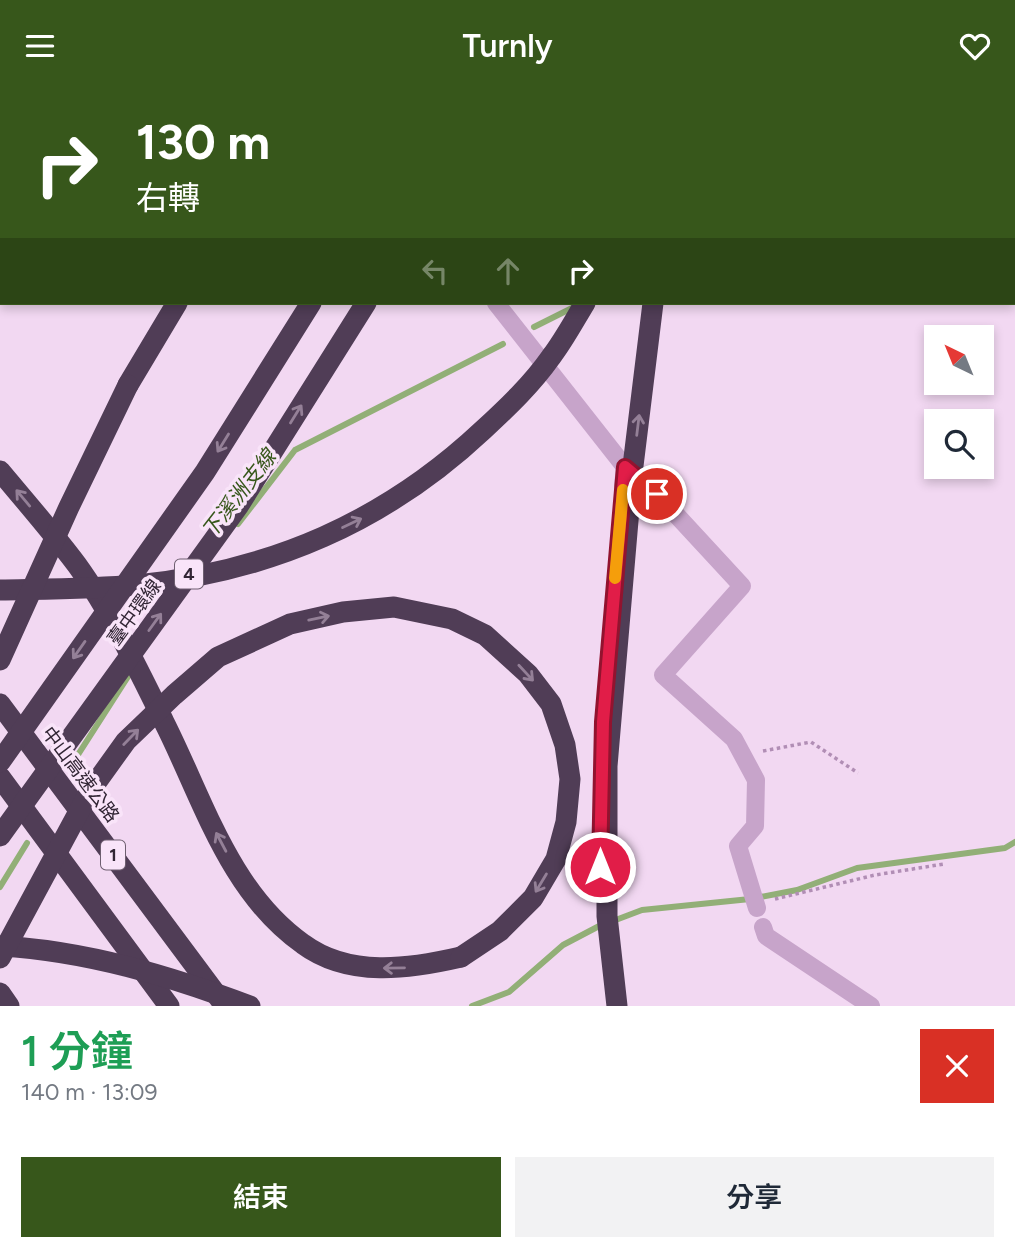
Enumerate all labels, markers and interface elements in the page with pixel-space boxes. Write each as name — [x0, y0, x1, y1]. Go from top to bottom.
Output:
icon: menu — [21, 27, 59, 65]
text: Turnly — [462, 27, 553, 65]
icon: heart — [956, 27, 994, 65]
text: 130 m — [136, 112, 270, 171]
icon: right — [21, 119, 112, 210]
text: 右轉 — [136, 179, 200, 217]
icon: left — [416, 252, 454, 290]
icon: ahead — [489, 252, 527, 290]
icon: right — [562, 252, 600, 290]
north arrow — [924, 325, 994, 395]
map controls — [924, 325, 994, 479]
one-way arrow — [290, 404, 304, 424]
button: search — [924, 409, 994, 479]
one-way arrow — [631, 414, 644, 437]
one-way arrow — [215, 433, 229, 453]
water label: 下溪洲支線 — [196, 443, 282, 543]
pin — [627, 464, 687, 524]
icon: arrive — [638, 475, 676, 513]
one-way arrow — [15, 489, 31, 507]
one-way arrow — [341, 516, 362, 530]
road number: 4 — [175, 559, 203, 589]
street label: 臺中環線 — [103, 575, 166, 650]
one-way arrow — [307, 610, 330, 624]
one-way arrow — [147, 613, 162, 632]
one-way arrow — [72, 640, 86, 659]
one-way arrow — [518, 664, 534, 682]
street label: 中山高速公路 — [37, 722, 124, 827]
one-way arrow — [123, 728, 139, 746]
position arrow — [563, 830, 637, 904]
one-way arrow — [214, 833, 228, 853]
road number: 1 — [101, 841, 125, 869]
one-way arrow — [534, 873, 548, 893]
one-way arrow — [383, 961, 406, 974]
text: 1 分鐘 — [21, 1026, 133, 1077]
button: close — [920, 1029, 994, 1103]
text: 140 m · 13:09 — [21, 1078, 158, 1106]
button: 結束 — [21, 1157, 501, 1237]
button: 分享 — [515, 1157, 994, 1237]

